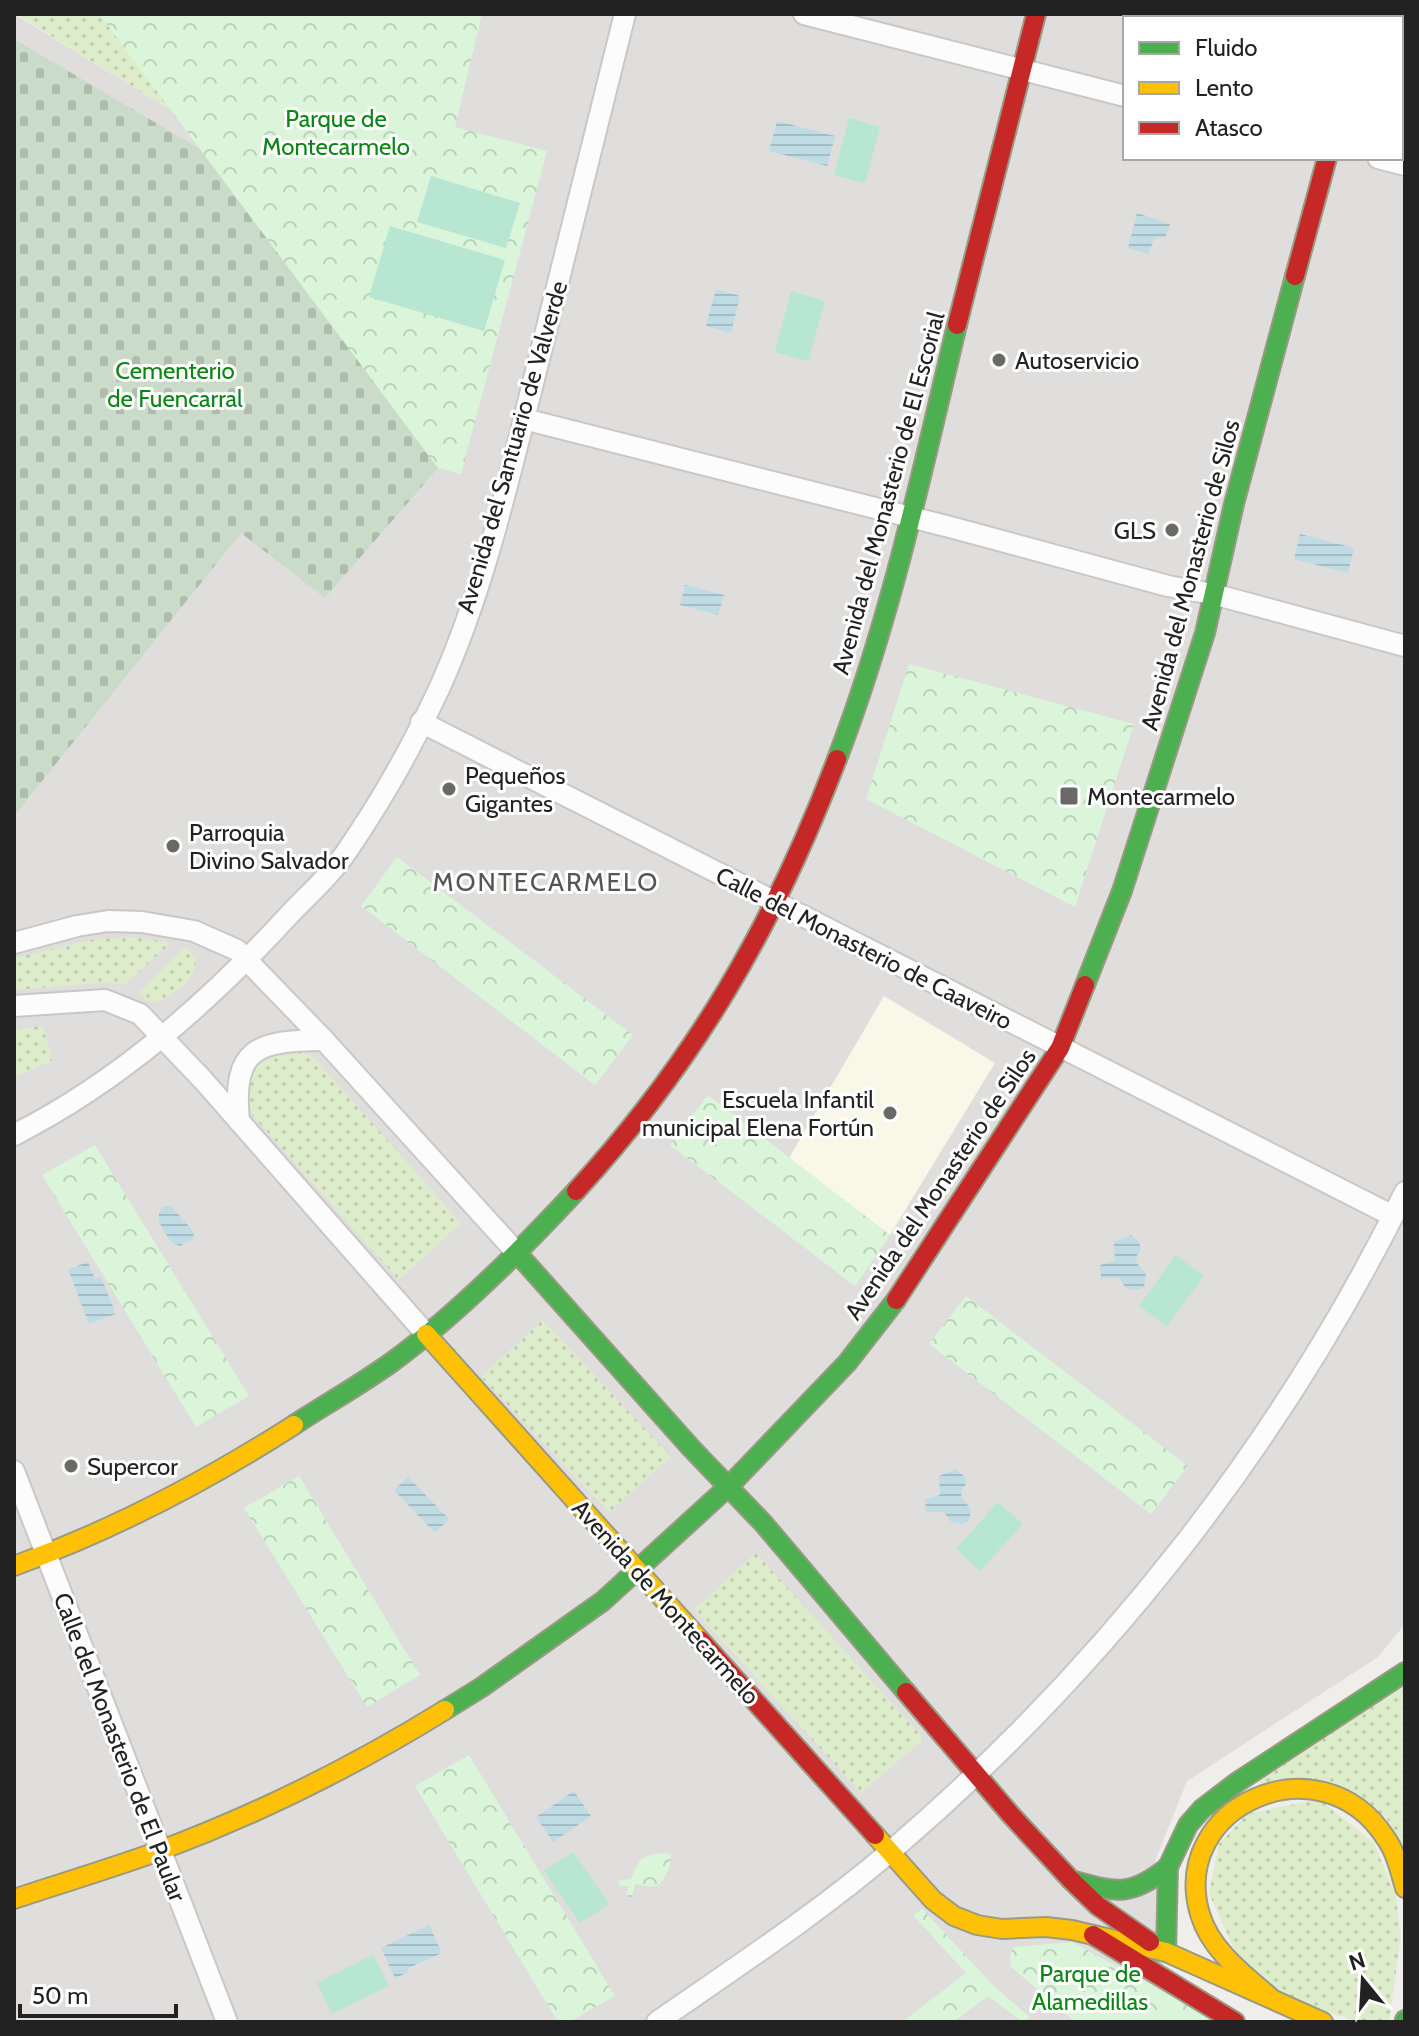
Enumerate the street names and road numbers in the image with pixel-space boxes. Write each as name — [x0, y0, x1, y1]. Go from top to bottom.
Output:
street label: Avenida del Santuario de Valverde — [451, 278, 573, 616]
street label: Avenida del Monasterio de El Escorial — [826, 308, 951, 678]
street label: Avenida del Monasterio de Silos — [1134, 416, 1246, 734]
street label: Calle del Monasterio de Caaveiro — [711, 861, 1017, 1035]
street label: Avenida del Monasterio de Silos — [838, 1043, 1042, 1325]
street label: Avenida de Montecarmelo — [566, 1494, 766, 1710]
street label: Calle del Monasterio de El Paular — [48, 1589, 193, 1906]

